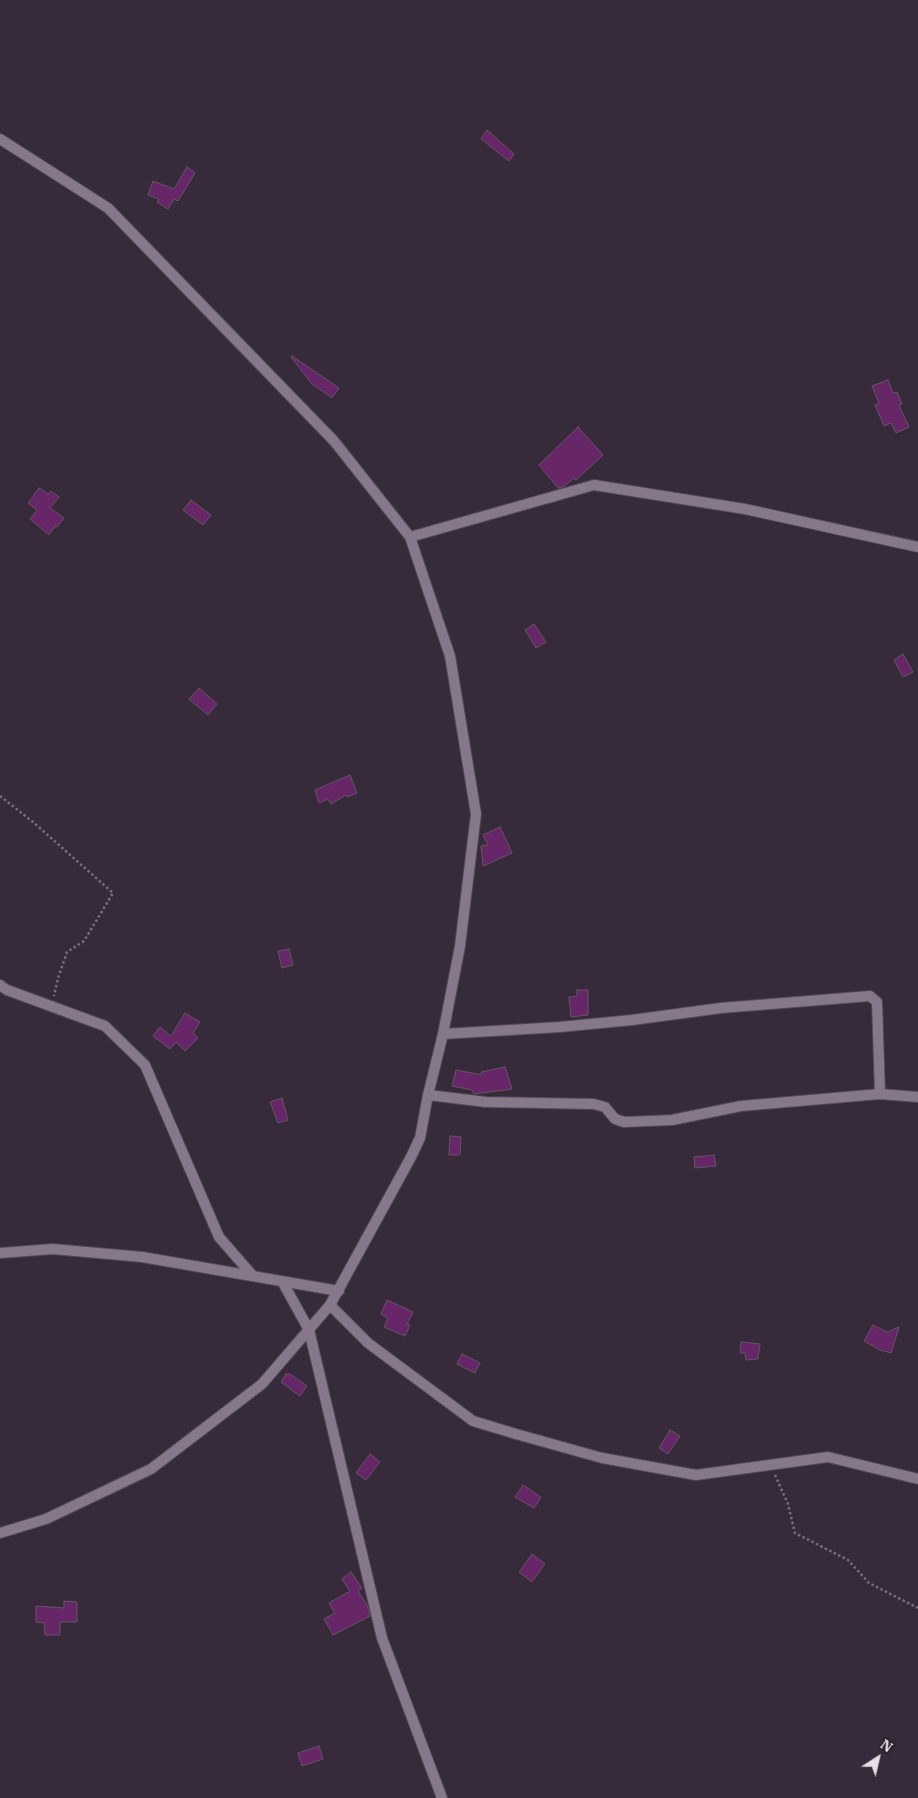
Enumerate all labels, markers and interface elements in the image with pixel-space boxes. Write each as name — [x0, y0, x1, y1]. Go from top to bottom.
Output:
north arrow — [853, 1733, 903, 1783]
text: N — [877, 1735, 896, 1756]

